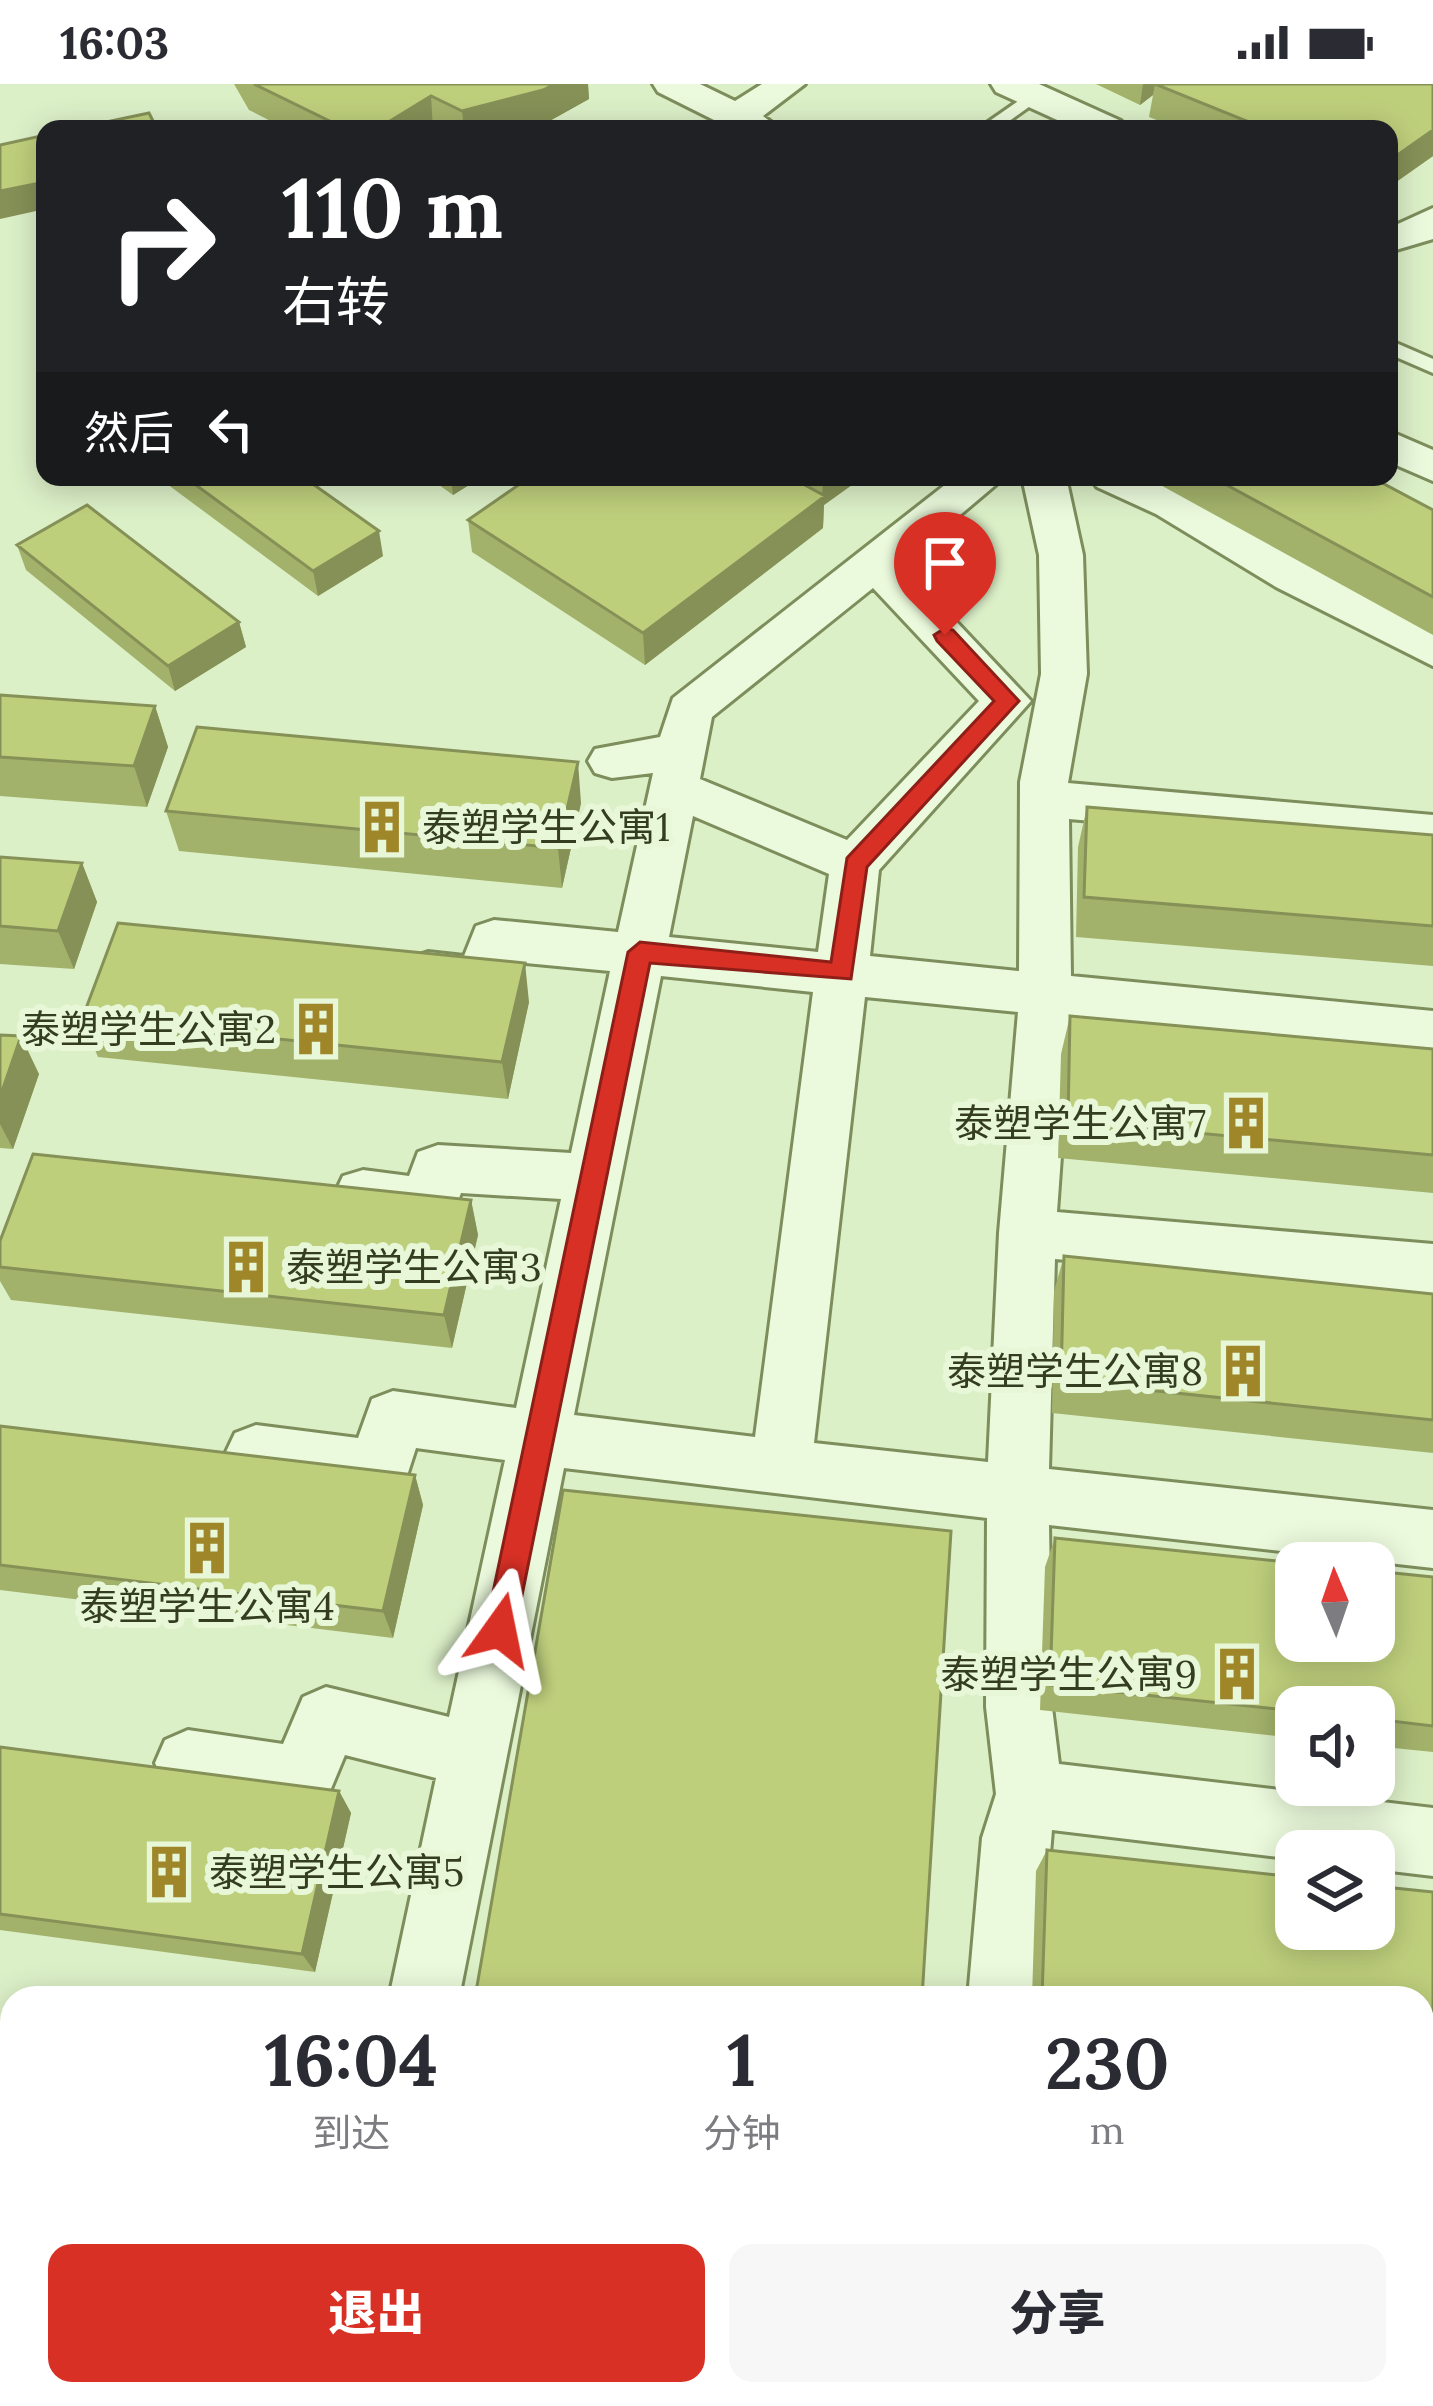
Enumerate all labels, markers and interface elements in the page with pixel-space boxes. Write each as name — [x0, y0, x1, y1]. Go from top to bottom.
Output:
text: 16:03 — [60, 14, 169, 71]
text: 110 m — [282, 153, 503, 261]
icon: right — [84, 168, 240, 324]
text: 右转 — [282, 267, 390, 336]
icon: left — [198, 396, 264, 462]
text: 然后 — [84, 404, 174, 461]
pin — [894, 512, 996, 635]
icon: arrive — [912, 530, 978, 596]
building icon: 泰塑学生公寓1 — [353, 798, 411, 856]
place label: 泰塑学生公寓1 — [422, 802, 670, 852]
building icon: 泰塑学生公寓2 — [287, 1000, 345, 1058]
place label: 泰塑学生公寓2 — [21, 1004, 276, 1054]
building icon: 泰塑学生公寓7 — [1217, 1094, 1275, 1152]
place label: 泰塑学生公寓7 — [954, 1098, 1206, 1148]
building icon: 泰塑学生公寓3 — [217, 1238, 275, 1296]
place label: 泰塑学生公寓3 — [286, 1242, 542, 1292]
building icon: 泰塑学生公寓8 — [1214, 1342, 1272, 1400]
place label: 泰塑学生公寓8 — [947, 1346, 1203, 1396]
building icon: 泰塑学生公寓4 — [178, 1519, 236, 1577]
north arrow — [1275, 1542, 1395, 1662]
map controls — [1275, 1542, 1395, 1950]
position arrow — [437, 1567, 563, 1693]
place label: 泰塑学生公寓4 — [79, 1581, 335, 1631]
building icon: 泰塑学生公寓9 — [1208, 1645, 1266, 1703]
place label: 泰塑学生公寓9 — [940, 1649, 1197, 1699]
button: sound — [1275, 1686, 1395, 1806]
button: layers — [1275, 1830, 1395, 1950]
building icon: 泰塑学生公寓5 — [140, 1843, 198, 1901]
place label: 泰塑学生公寓5 — [209, 1847, 464, 1897]
text: 16:04 — [264, 2014, 438, 2106]
text: 1 — [727, 2014, 756, 2106]
text: 230 — [1045, 2017, 1170, 2109]
text: m — [1090, 2105, 1125, 2155]
text: 到达 — [312, 2108, 390, 2158]
text: 分钟 — [703, 2108, 781, 2158]
button: 退出 — [48, 2244, 705, 2382]
button: 分享 — [729, 2244, 1386, 2382]

